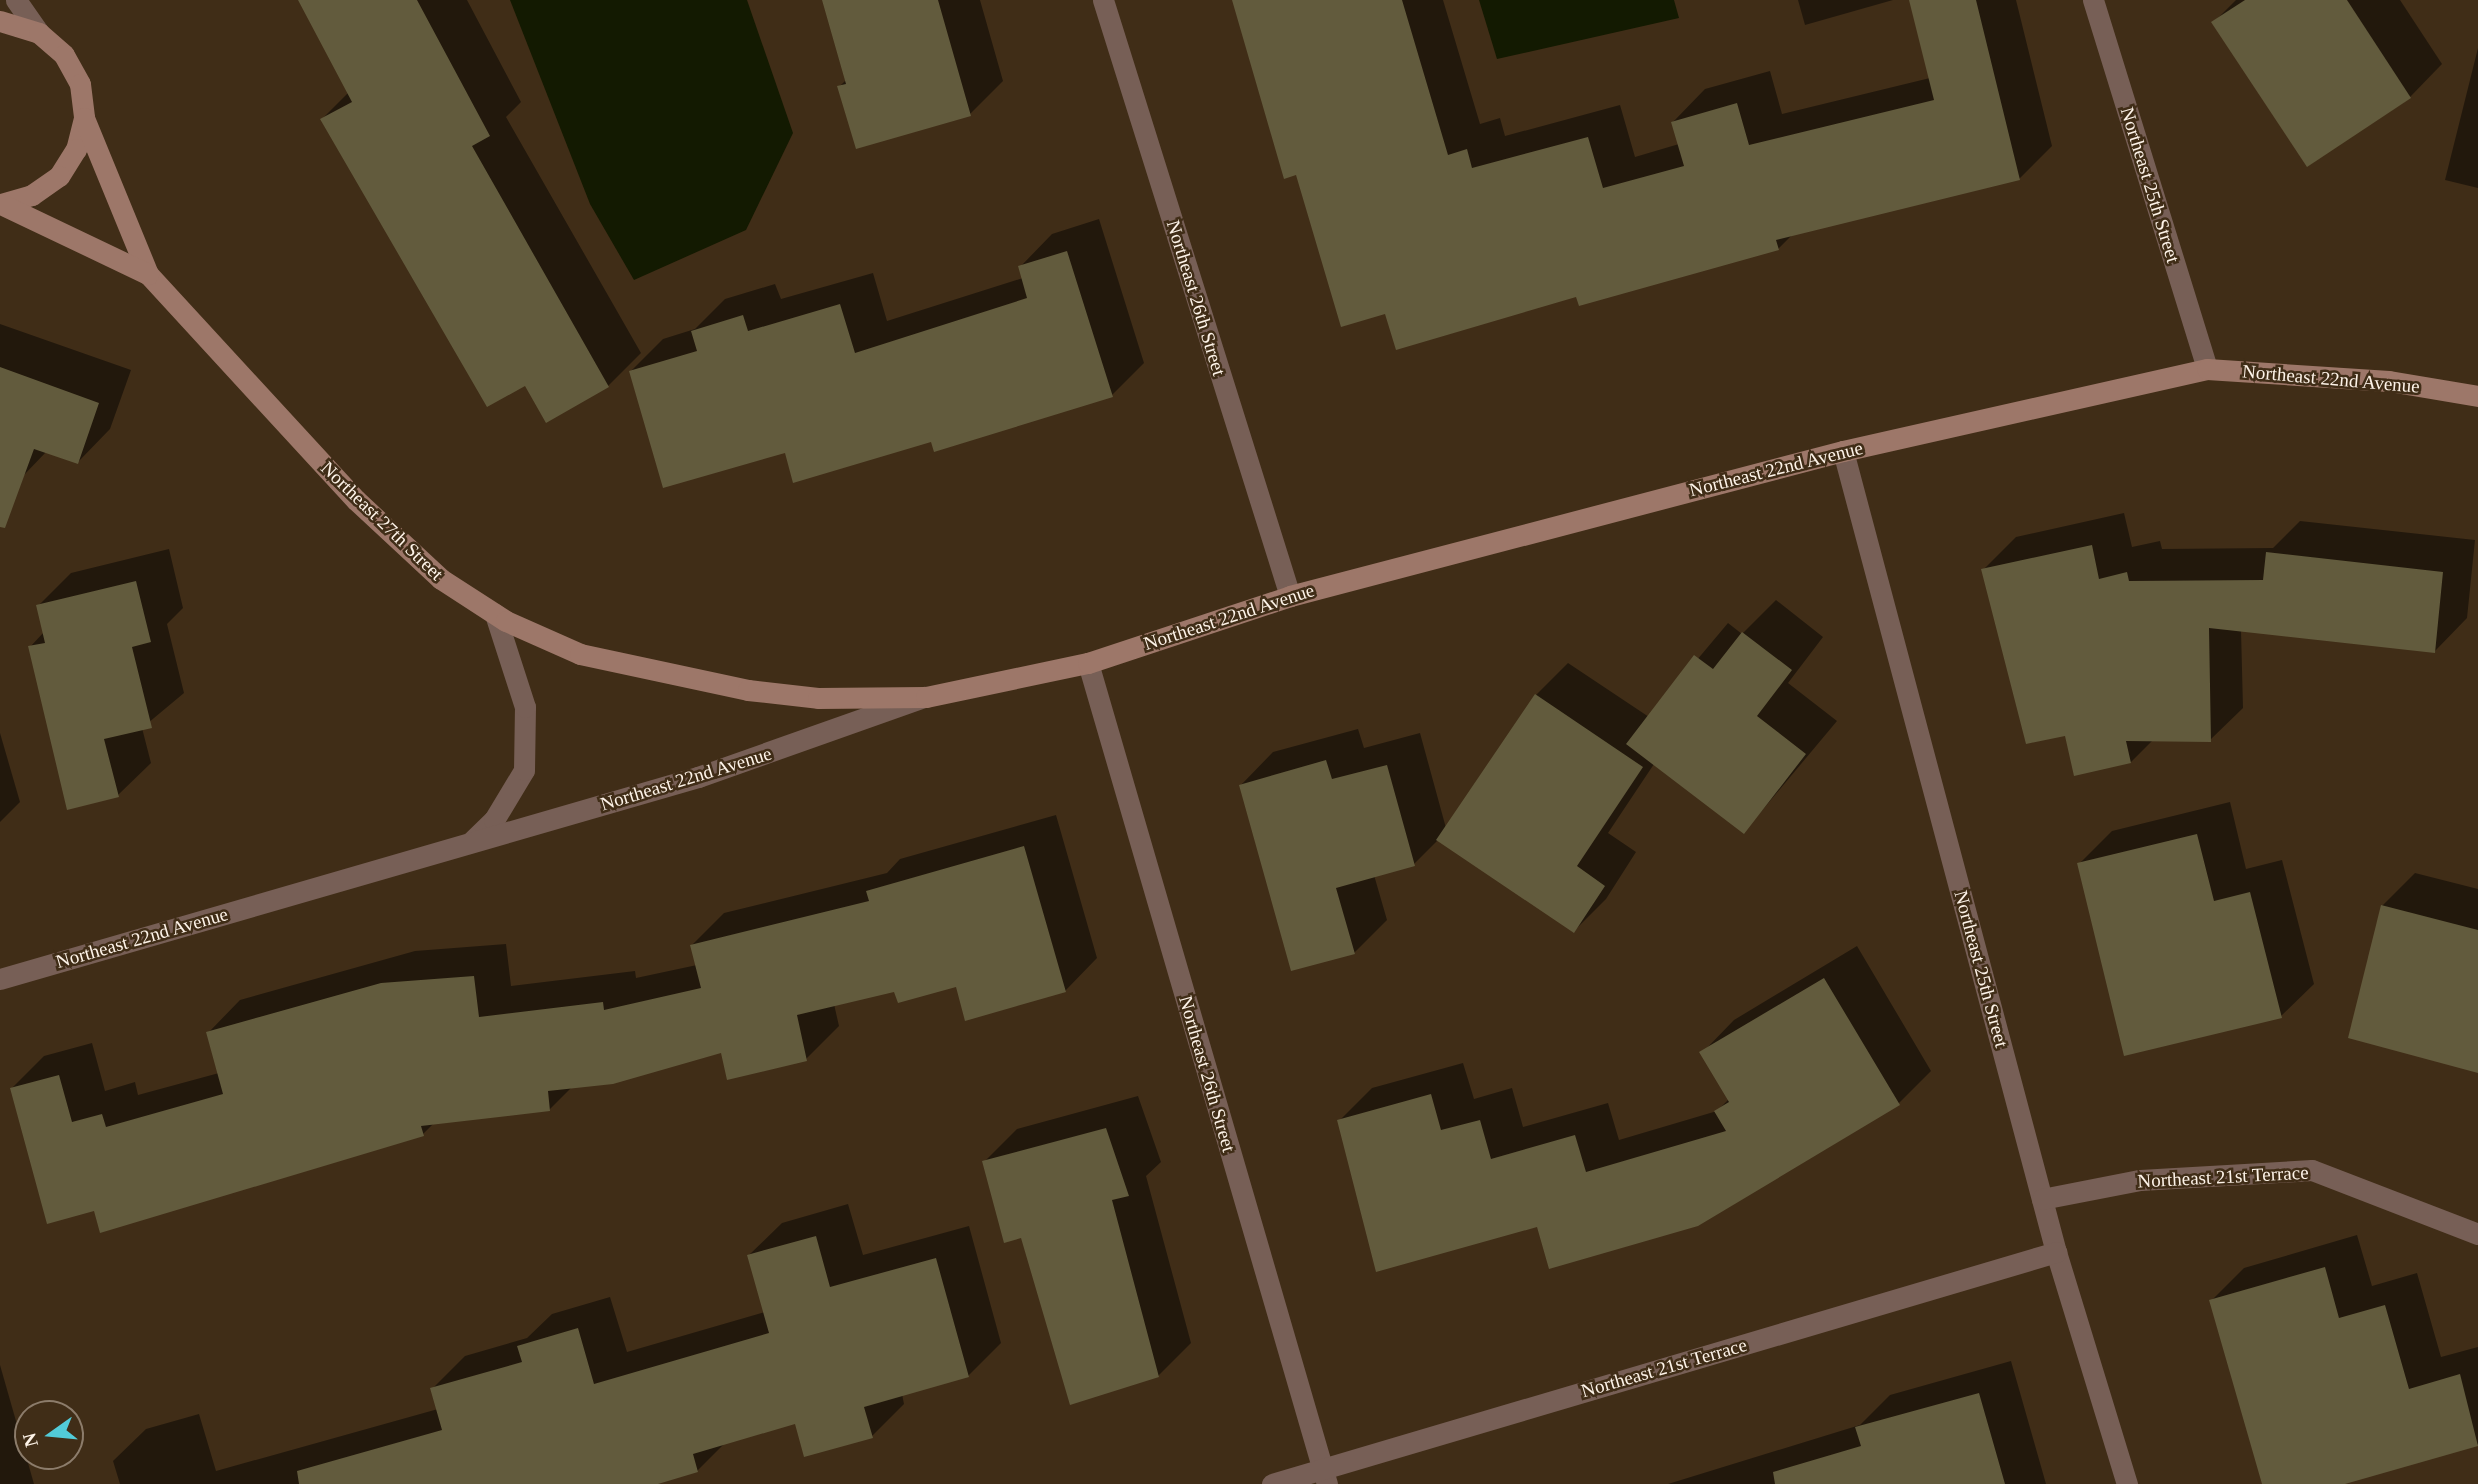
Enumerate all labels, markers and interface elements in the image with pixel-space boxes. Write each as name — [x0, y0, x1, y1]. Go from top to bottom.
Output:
street label: Northeast 25th Street — [2115, 104, 2185, 266]
street label: Northeast 26th Street — [1161, 217, 1231, 379]
street label: Northeast 22nd Avenue — [2241, 360, 2421, 398]
street label: Northeast 22nd Avenue — [1686, 436, 1866, 502]
street label: Northeast 27th Street — [316, 457, 448, 585]
street label: Northeast 22nd Avenue — [1140, 578, 1318, 656]
street label: Northeast 22nd Avenue — [597, 742, 775, 816]
street label: Northeast 25th Street — [1949, 888, 2013, 1050]
street label: Northeast 22nd Avenue — [53, 902, 231, 974]
street label: Northeast 26th Street — [1174, 993, 1240, 1155]
street label: Northeast 21st Terrace — [2137, 1161, 2309, 1193]
street label: Northeast 21st Terrace — [1578, 1333, 1750, 1403]
north arrow — [14, 1400, 84, 1470]
text: N — [18, 1431, 42, 1449]

